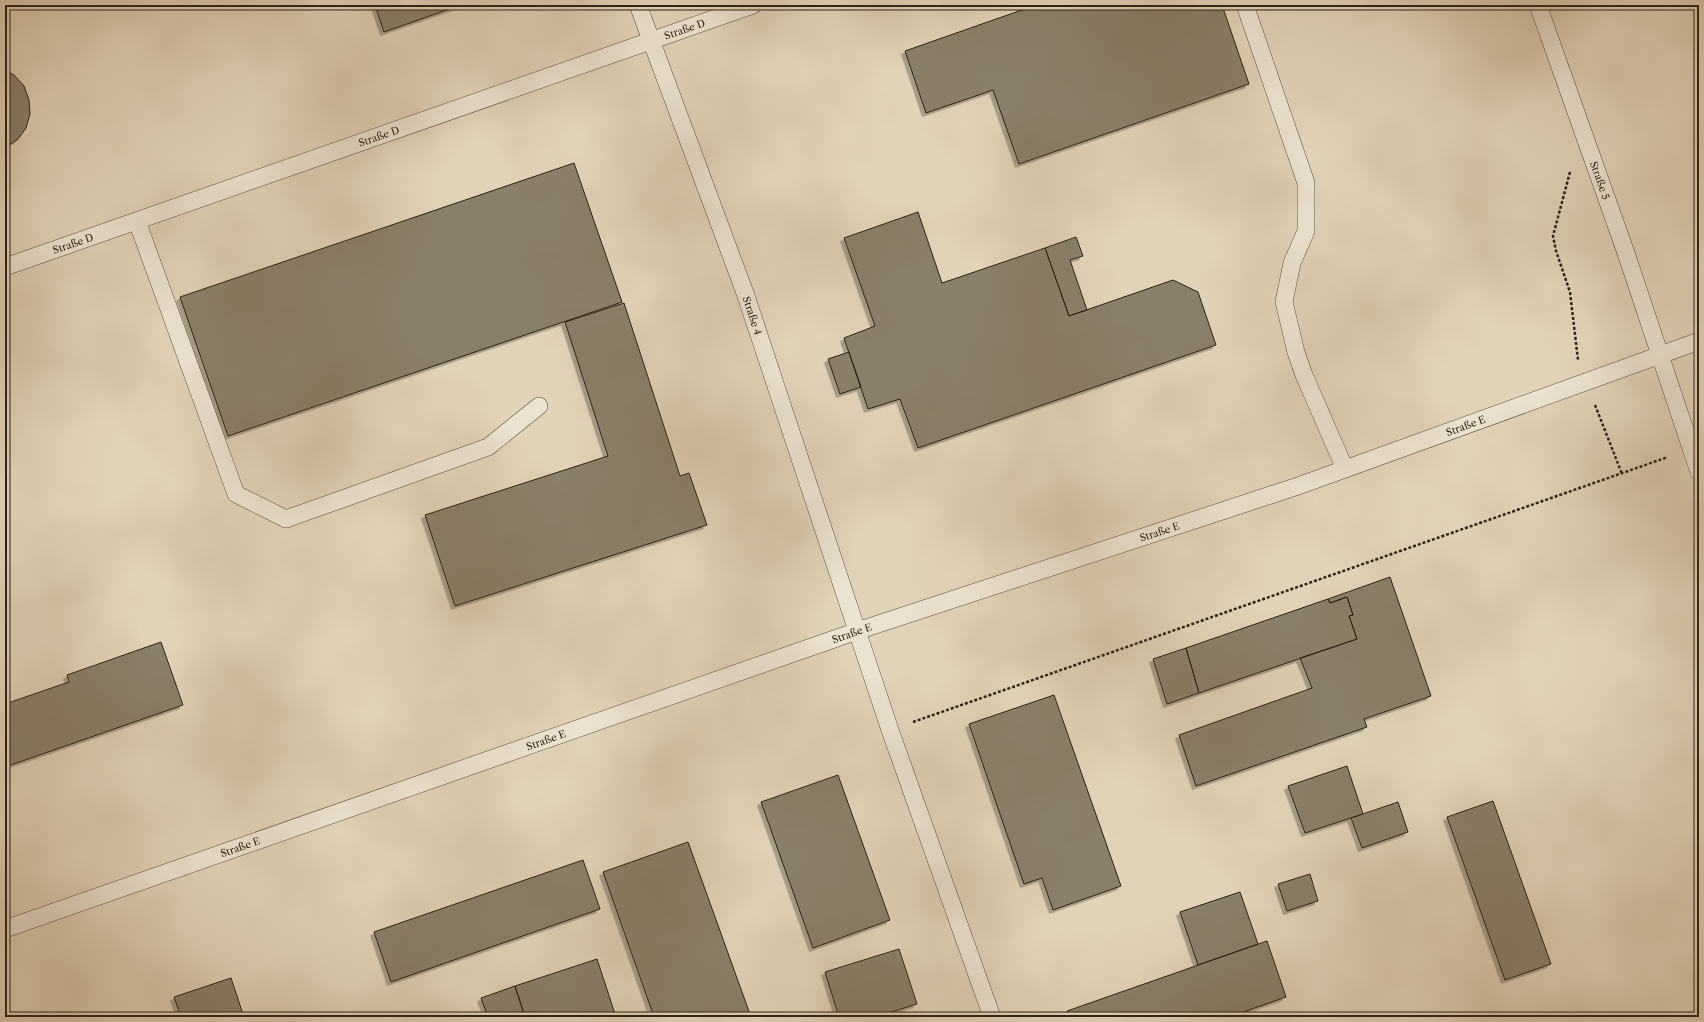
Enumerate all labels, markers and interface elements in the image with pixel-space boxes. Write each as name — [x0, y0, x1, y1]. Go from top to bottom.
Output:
street label: Straße D — [662, 16, 707, 42]
street label: Straße D — [357, 123, 401, 149]
street label: Straße 5 — [1587, 159, 1613, 201]
street label: Straße D — [51, 230, 95, 256]
street label: Straße 4 — [740, 295, 765, 337]
street label: Straße E — [1444, 412, 1487, 439]
street label: Straße E — [1138, 519, 1181, 544]
street label: Straße E — [830, 620, 873, 646]
street label: Straße E — [524, 727, 568, 753]
street label: Straße E — [218, 834, 262, 860]

